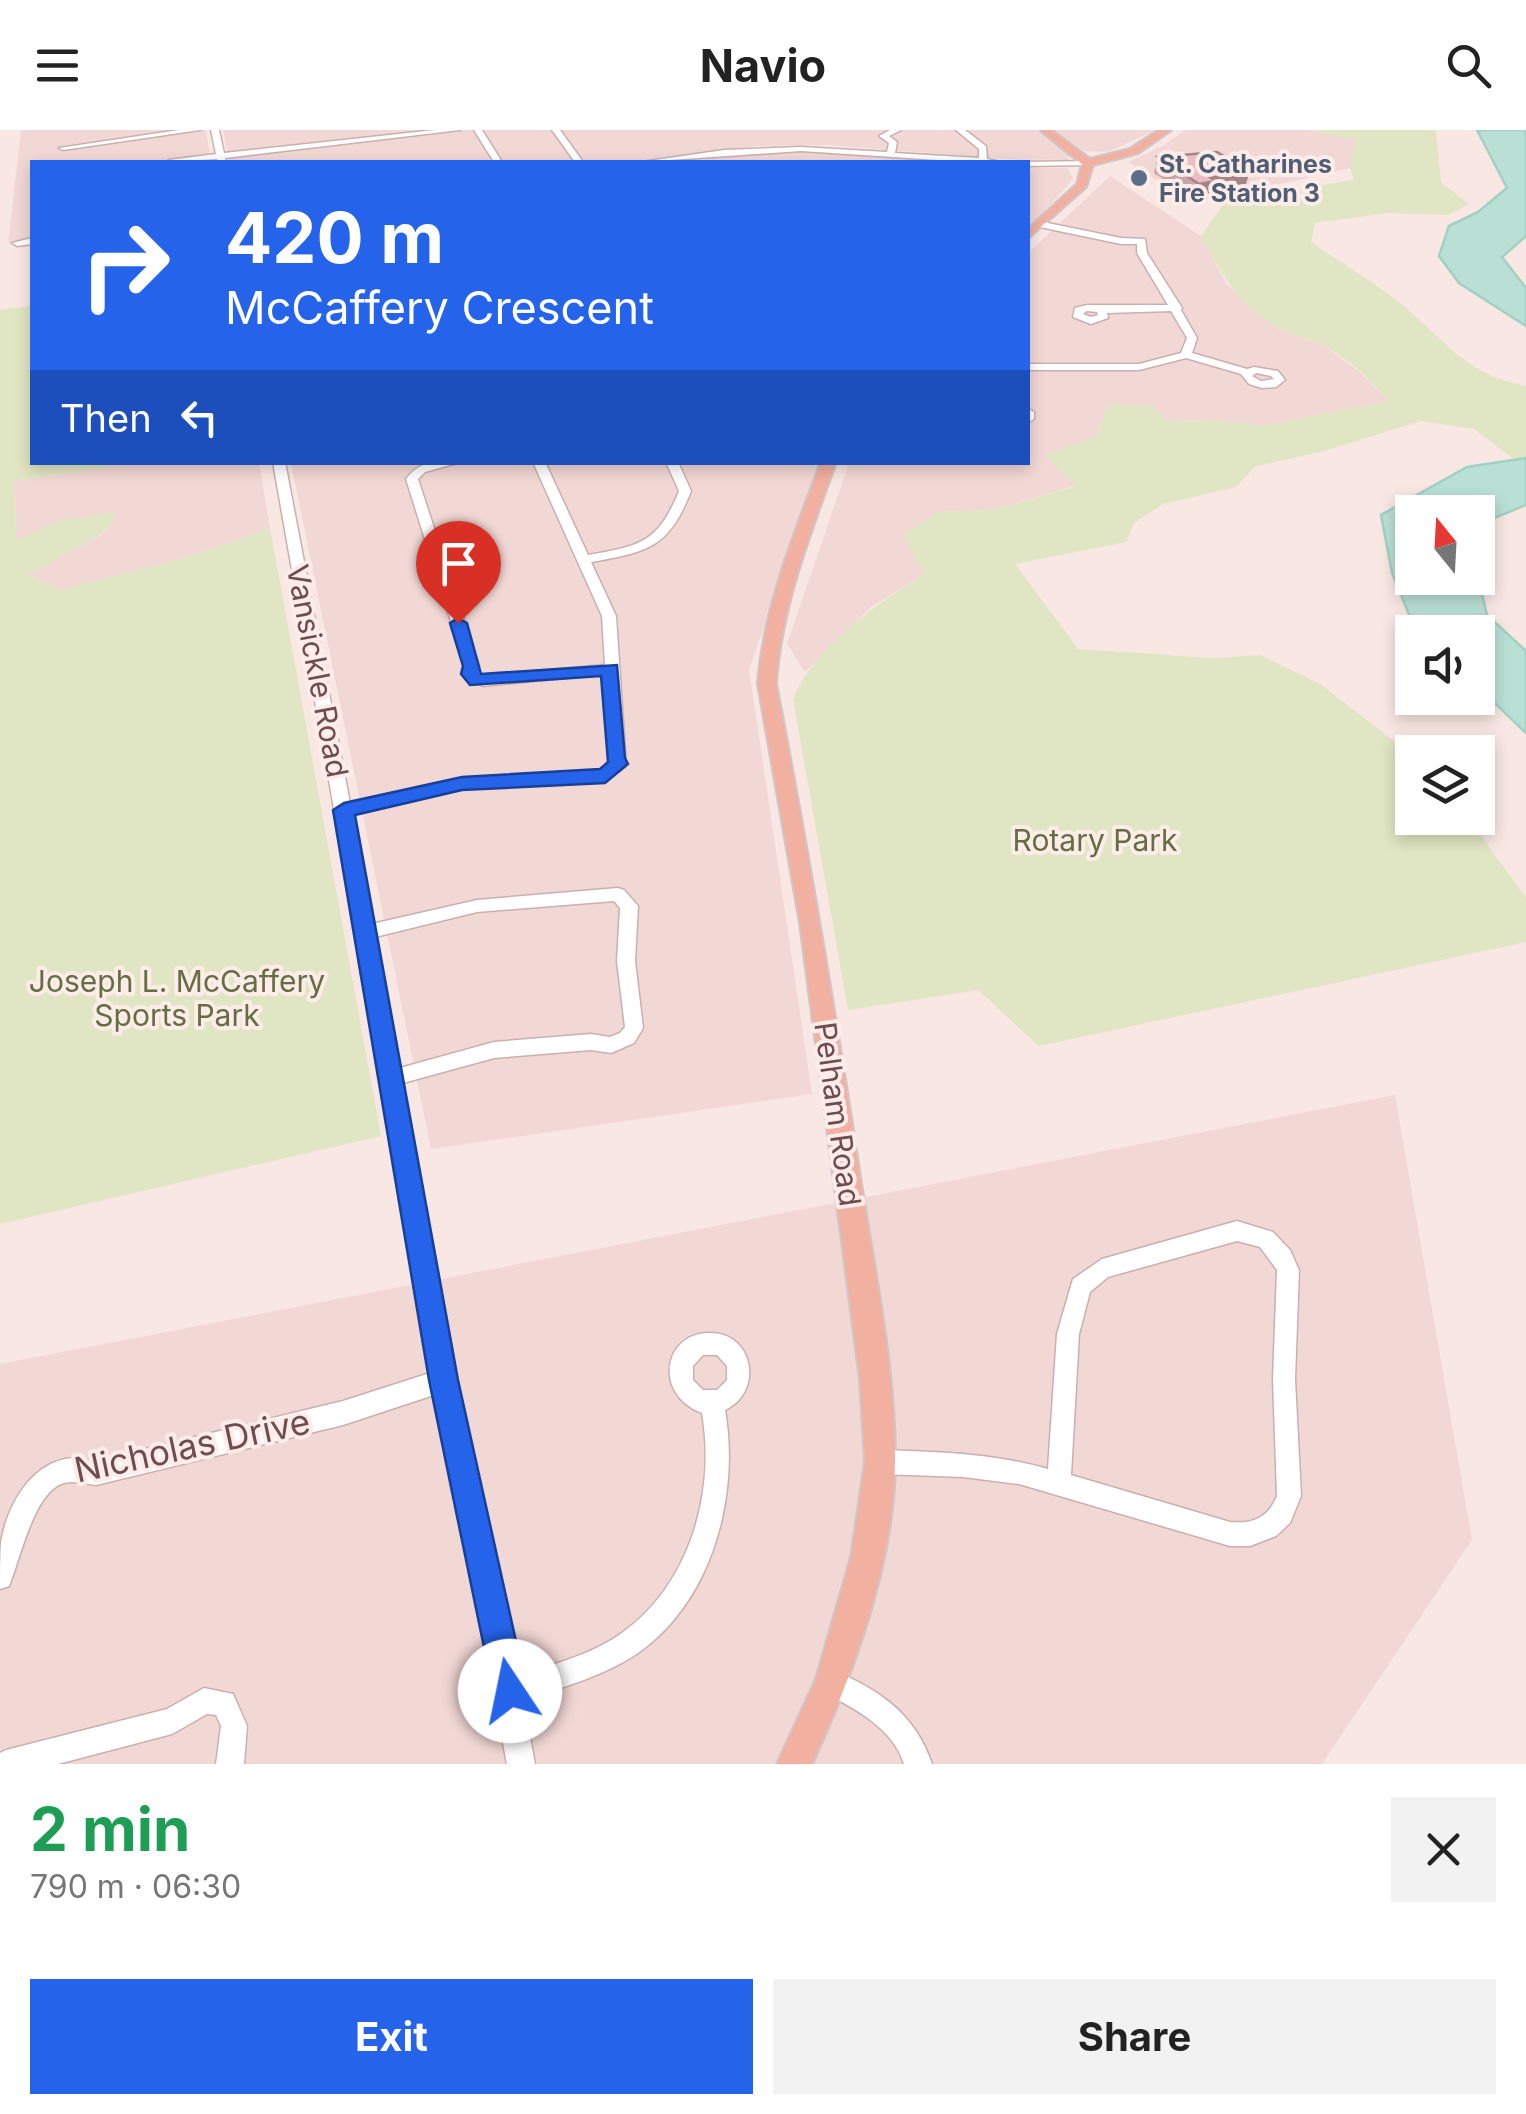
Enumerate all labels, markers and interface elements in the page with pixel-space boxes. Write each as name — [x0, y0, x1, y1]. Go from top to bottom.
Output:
icon: menu — [30, 38, 85, 93]
text: Navio — [700, 38, 826, 93]
icon: search — [1441, 38, 1496, 93]
place label: St. Catharines Fire Station 3 — [1159, 149, 1332, 208]
marker: St. Catharines Fire Station 3 — [1128, 167, 1150, 189]
text: 420 m — [225, 195, 444, 280]
icon: right — [60, 200, 190, 330]
text: McCaffery Crescent — [225, 280, 654, 335]
icon: left — [172, 390, 227, 445]
text: Then — [60, 395, 152, 441]
north arrow — [1395, 495, 1495, 595]
map controls — [1395, 495, 1495, 835]
pin — [416, 521, 501, 624]
icon: arrive — [431, 536, 486, 591]
street label: Vansickle Road — [280, 562, 356, 780]
button: sound — [1395, 615, 1495, 715]
button: layers — [1395, 735, 1495, 835]
park label: Rotary Park — [1013, 822, 1178, 858]
park label: Joseph L. McCaffery Sports Park — [29, 963, 325, 1033]
street label: Pelham Road — [807, 1020, 869, 1208]
street label: Nicholas Drive — [70, 1400, 314, 1490]
position arrow — [458, 1639, 562, 1743]
text: 2 min — [30, 1793, 190, 1865]
button: close — [1391, 1797, 1496, 1902]
text: 790 m · 06:30 — [30, 1867, 241, 1906]
button: Exit — [30, 1979, 753, 2094]
button: Share — [773, 1979, 1496, 2094]

